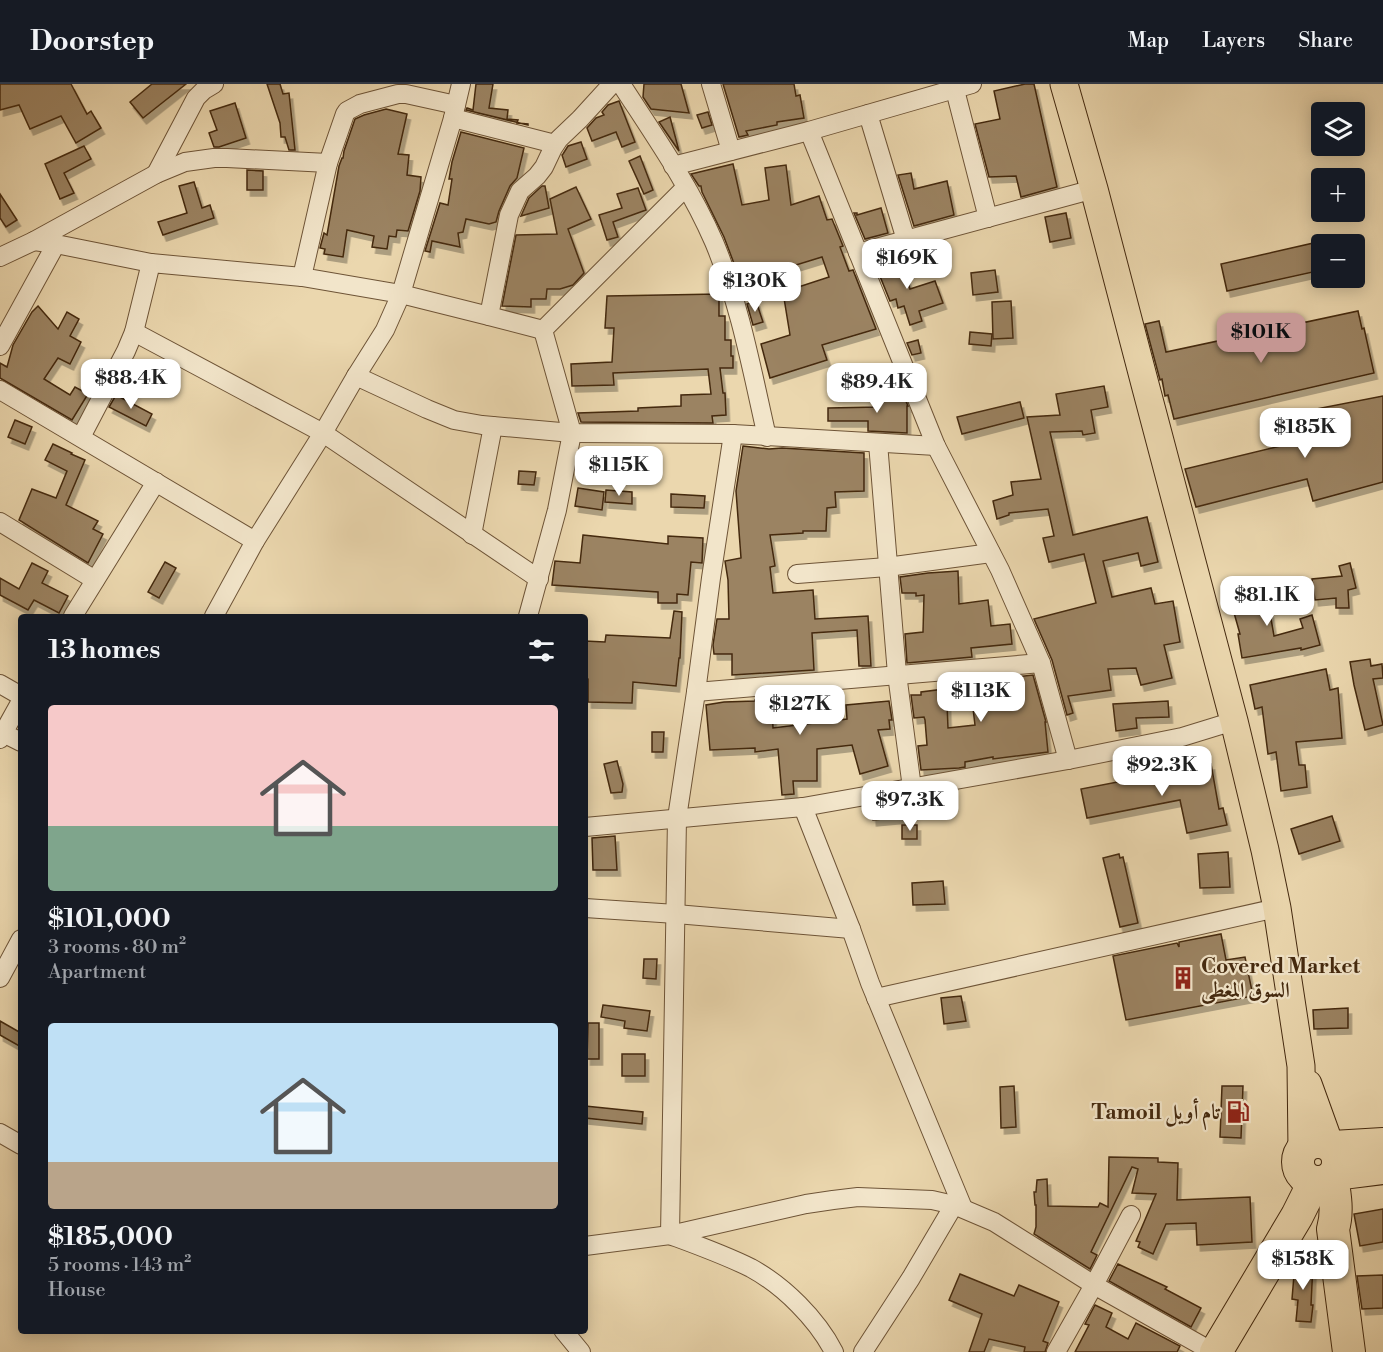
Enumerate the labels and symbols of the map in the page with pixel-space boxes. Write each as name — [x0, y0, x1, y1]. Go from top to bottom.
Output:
pin: $169K — [865, 239, 949, 290]
pin: $130K — [713, 262, 797, 313]
pin: $101K — [1219, 313, 1303, 364]
pin: $88.4K — [82, 359, 180, 410]
pin: $89.4K — [828, 363, 926, 414]
pin: $185K — [1263, 408, 1347, 459]
pin: $115K — [577, 446, 661, 497]
pin: $81.1K — [1218, 576, 1316, 627]
pin: $113K — [939, 672, 1023, 723]
pin: $127K — [758, 685, 842, 736]
pin: $92.3K — [1113, 746, 1211, 797]
pin: $97.3K — [861, 781, 959, 832]
place label: Covered Market السوق المغطى — [1201, 954, 1361, 1004]
building icon: Covered Market السوق المغطى — [1170, 965, 1196, 991]
place label: Tamoil تام أويل — [1091, 1098, 1221, 1131]
fuel station icon: Tamoil تام أويل — [1225, 1099, 1251, 1125]
pin: $158K — [1261, 1240, 1345, 1291]

